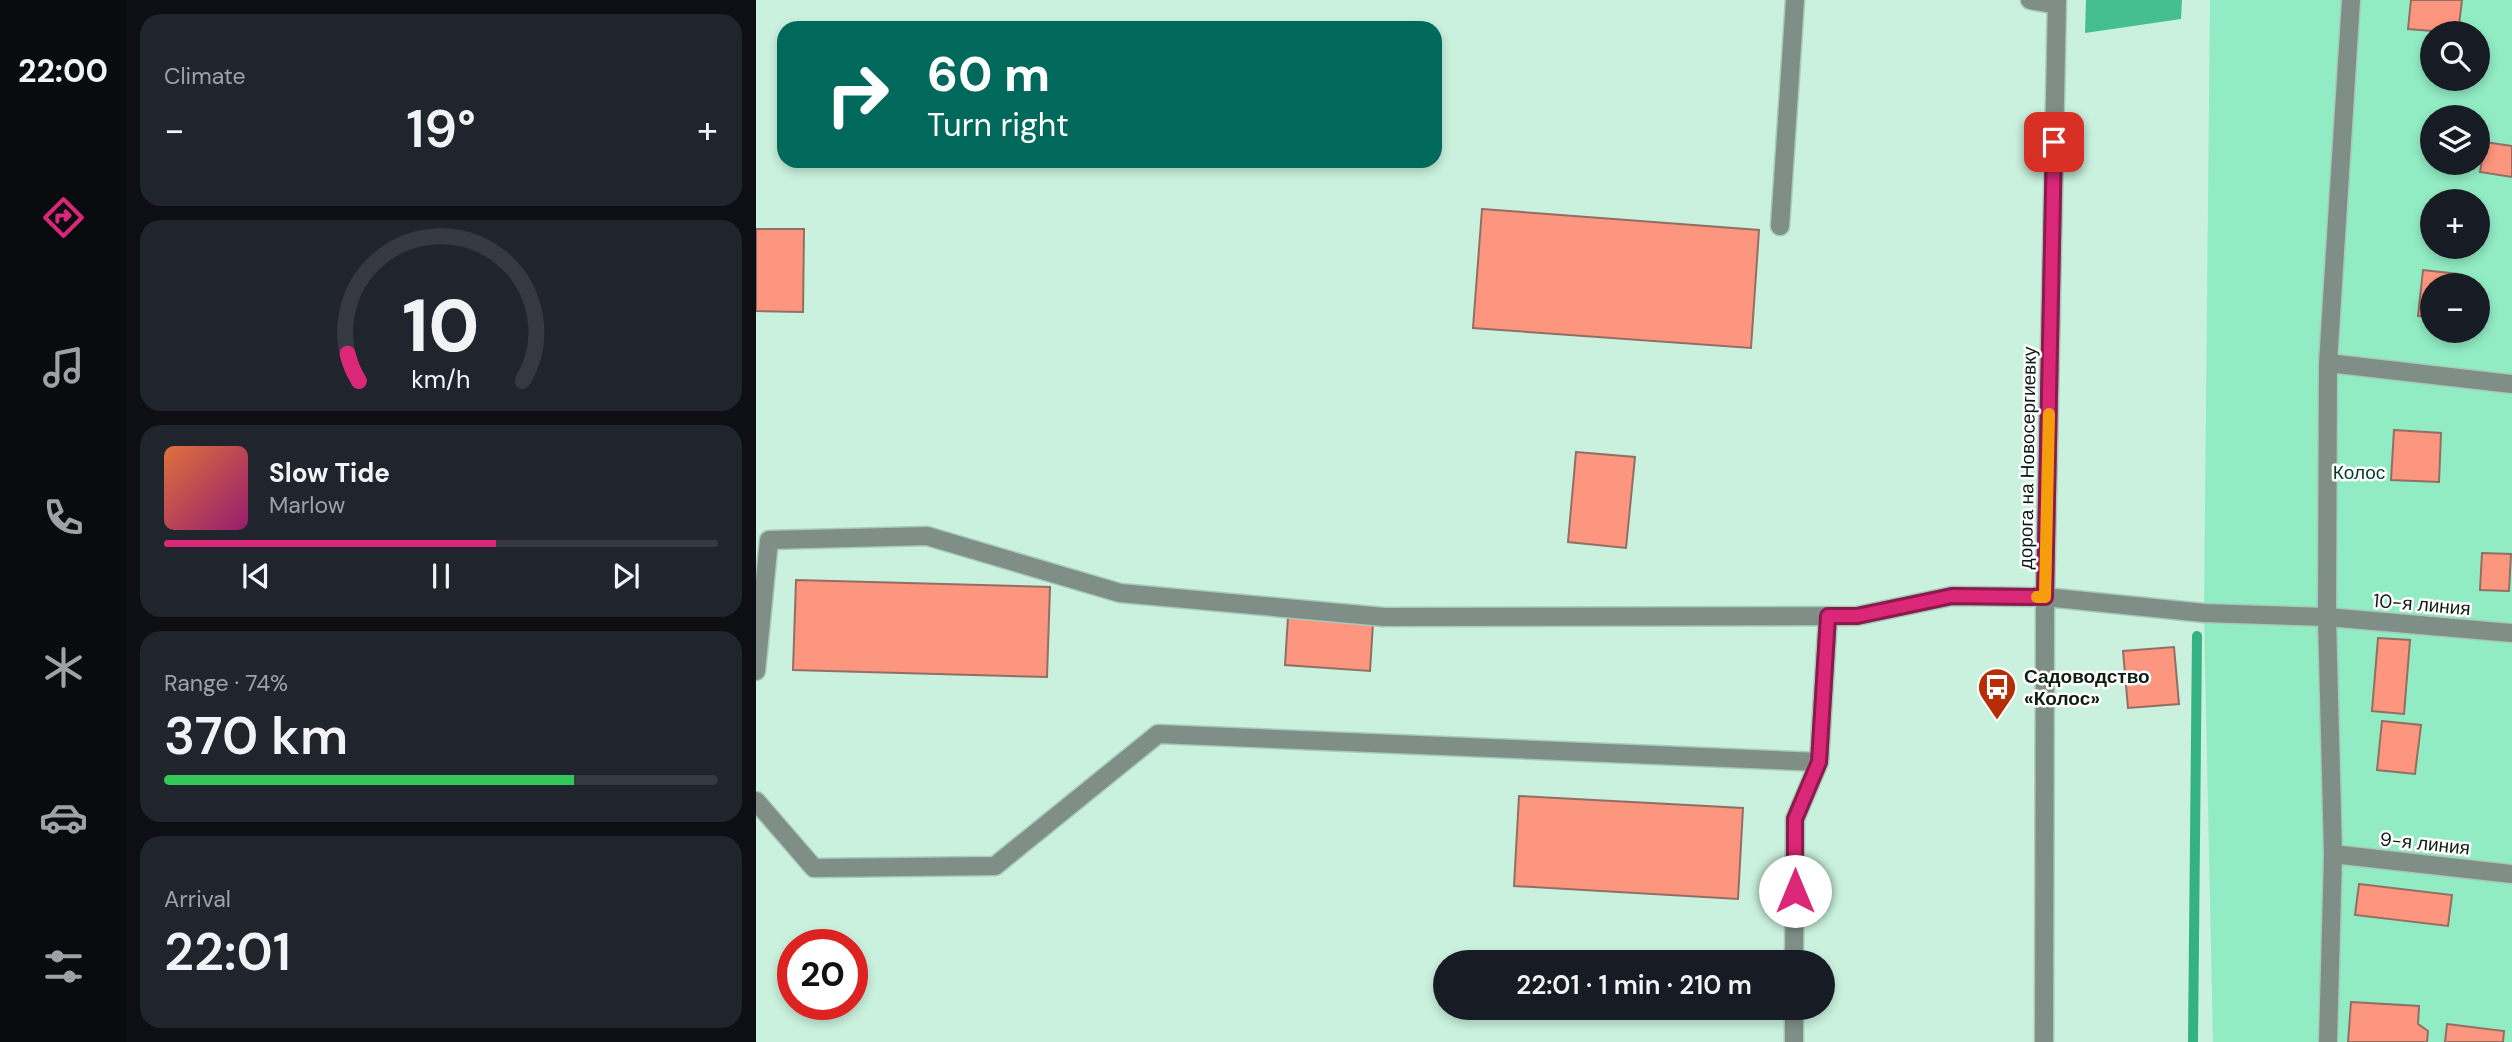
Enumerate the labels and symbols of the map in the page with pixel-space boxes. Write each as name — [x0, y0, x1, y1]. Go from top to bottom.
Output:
pin — [2024, 112, 2084, 172]
street label: дорога на Новосергиевку — [2013, 346, 2042, 570]
park label: Колос — [2333, 460, 2385, 485]
street label: 10-я линия — [2372, 588, 2472, 621]
place label: Садоводство «Колос» — [2024, 664, 2150, 711]
bus stop icon: Садоводство «Колос» — [1976, 666, 2018, 721]
street label: 9-я линия — [2379, 826, 2471, 861]
position arrow — [1758, 854, 1832, 928]
speed limit sign: 20 — [777, 929, 868, 1020]

